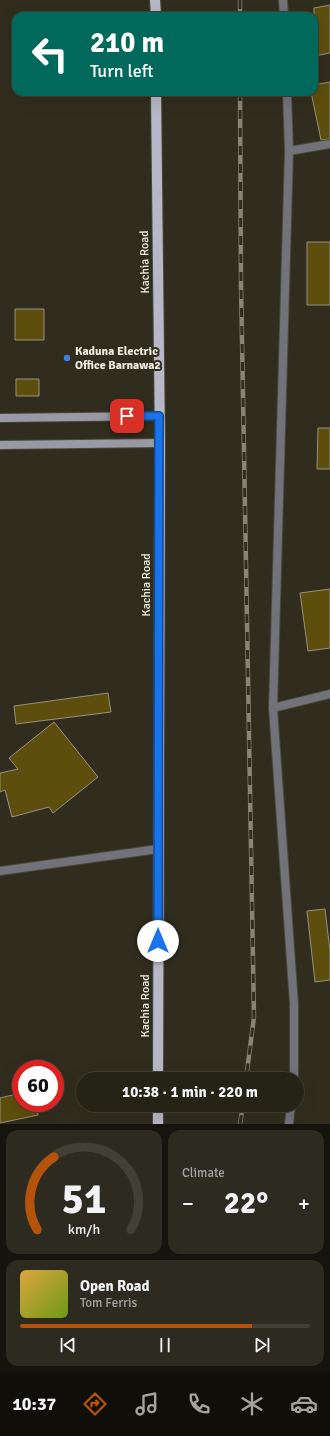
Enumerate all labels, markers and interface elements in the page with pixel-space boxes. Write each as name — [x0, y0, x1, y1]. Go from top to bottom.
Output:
text: 210 m — [90, 26, 164, 60]
icon: left — [24, 28, 76, 80]
text: Turn left — [90, 60, 153, 82]
street label: Kachia Road — [137, 230, 153, 294]
place label: Kaduna Electric Office Barnawa2 — [75, 344, 161, 373]
marker: Kaduna Electric Office Barnawa2 — [62, 353, 72, 363]
pin — [110, 399, 144, 433]
icon: arrive — [116, 405, 138, 427]
street label: Kachia Road — [139, 553, 154, 617]
position arrow — [137, 920, 179, 962]
street label: Kachia Road — [138, 974, 153, 1038]
speed limit sign: 60 — [12, 1060, 64, 1112]
text: 10:38 · 1 min · 220 m — [122, 1083, 258, 1101]
text: Climate — [182, 1165, 225, 1181]
text: 51 — [62, 1174, 106, 1225]
text: 22° — [224, 1185, 268, 1222]
text: − — [182, 1190, 194, 1217]
text: + — [298, 1190, 310, 1217]
text: km/h — [68, 1221, 100, 1238]
text: Open Road — [80, 1277, 150, 1295]
text: Tom Ferris — [80, 1295, 137, 1311]
icon: previous — [57, 1334, 79, 1356]
icon: pause — [154, 1334, 176, 1356]
icon: next — [251, 1334, 273, 1356]
icon: directions — [81, 1390, 109, 1418]
icon: music — [133, 1390, 161, 1418]
icon: phone — [185, 1390, 213, 1418]
icon: climate — [238, 1390, 266, 1418]
icon: car — [290, 1390, 318, 1418]
text: 10:37 — [12, 1393, 56, 1415]

